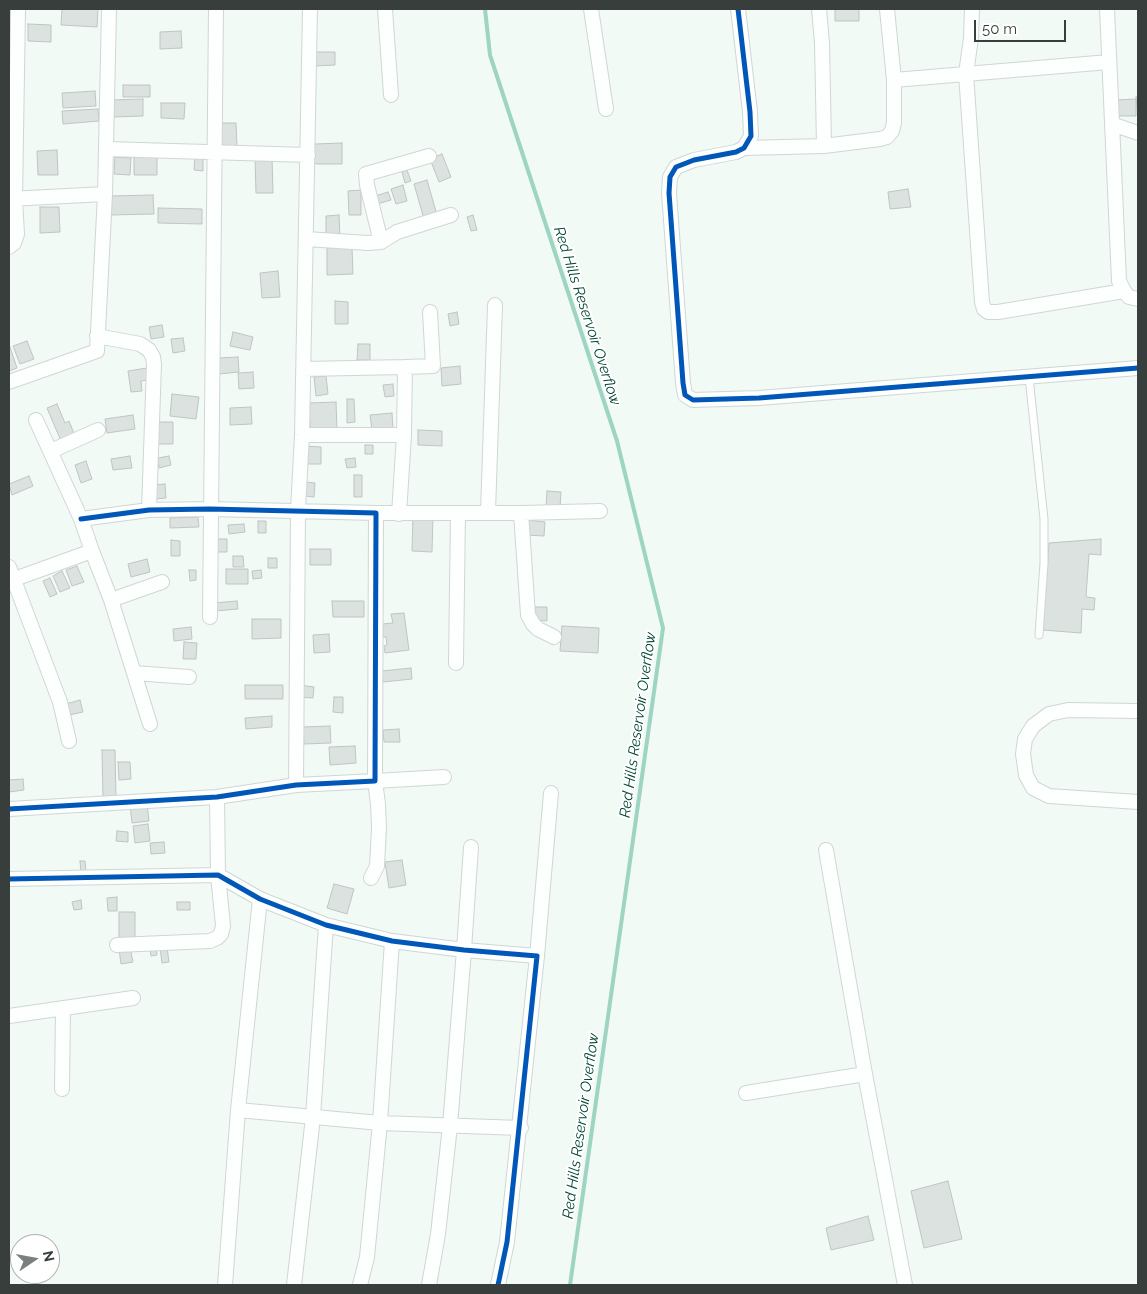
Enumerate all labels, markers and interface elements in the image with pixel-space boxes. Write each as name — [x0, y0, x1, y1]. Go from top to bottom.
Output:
scale bar — [977, 10, 1070, 42]
text: 50 m — [982, 20, 1017, 38]
water label: Red Hills Reservoir Overflow — [550, 224, 624, 408]
water label: Red Hills Reservoir Overflow — [616, 631, 660, 819]
water label: Red Hills Reservoir Overflow — [559, 1032, 603, 1220]
north arrow — [10, 1234, 60, 1284]
text: N — [40, 1249, 58, 1263]

